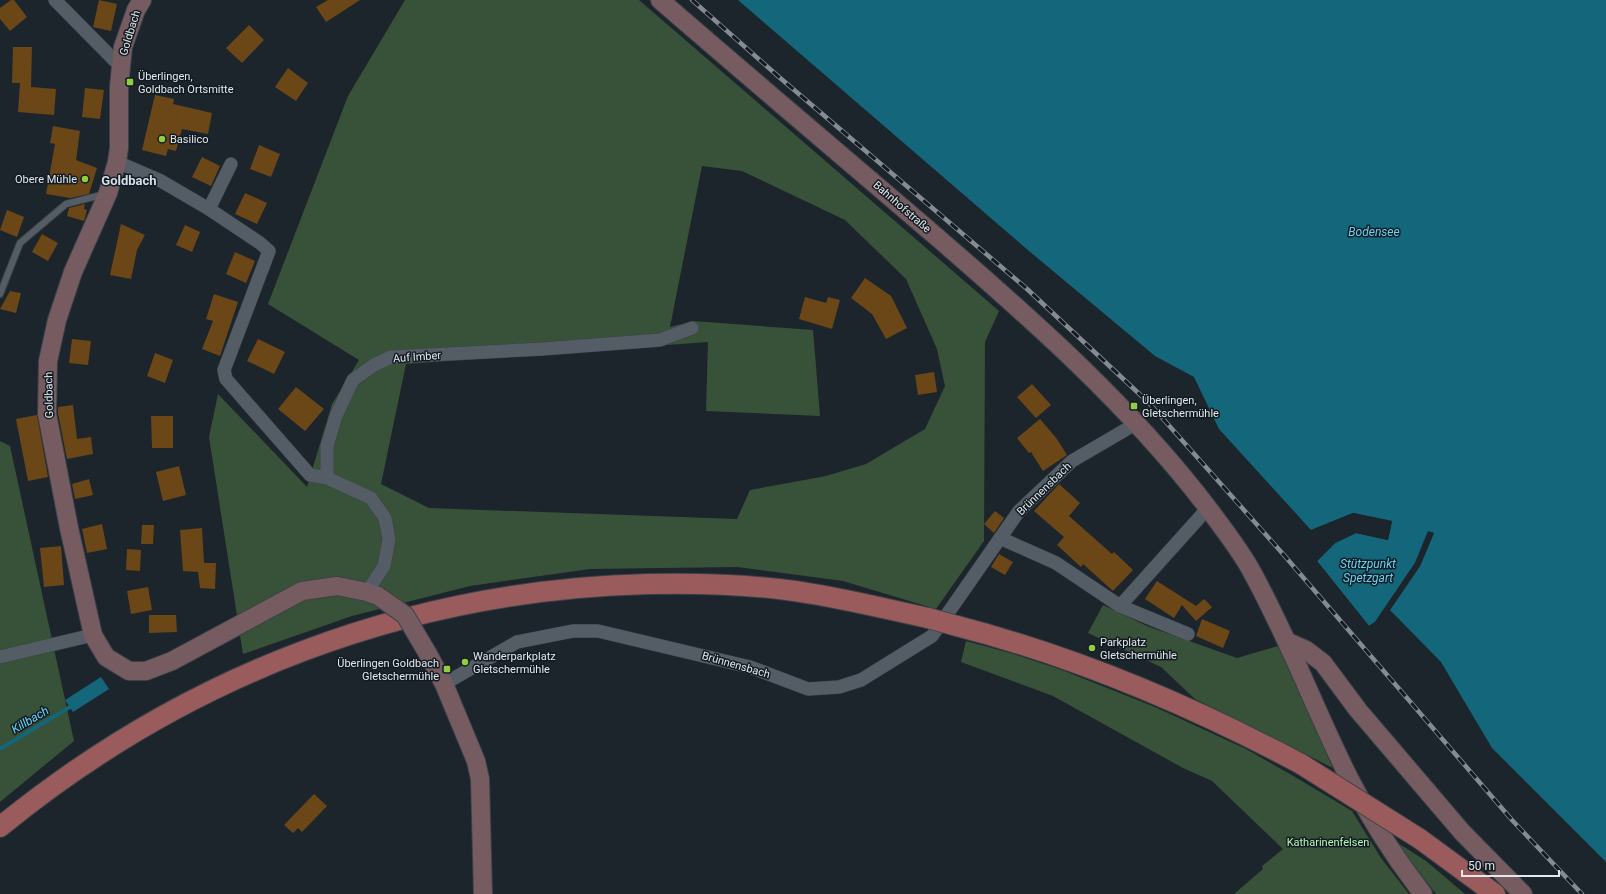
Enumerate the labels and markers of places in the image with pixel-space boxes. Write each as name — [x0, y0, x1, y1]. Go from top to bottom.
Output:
place label: Überlingen, Goldbach Ortsmitte — [138, 70, 234, 96]
marker: Überlingen, Goldbach Ortsmitte — [125, 77, 135, 87]
place label: Basilico — [170, 133, 209, 146]
marker: Basilico — [157, 134, 167, 144]
place label: Obere Mühle — [15, 173, 77, 186]
marker: Obere Mühle — [80, 174, 90, 184]
place label: Überlingen, Gletschermühle — [1142, 394, 1219, 420]
marker: Überlingen, Gletschermühle — [1129, 401, 1139, 411]
place label: Parkplatz Gletschermühle — [1100, 636, 1177, 662]
marker: Parkplatz Gletschermühle — [1087, 643, 1097, 653]
place label: Wanderparkplatz Gletschermühle — [473, 650, 556, 676]
place label: Überlingen Goldbach Gletschermühle — [337, 657, 439, 683]
marker: Wanderparkplatz Gletschermühle — [460, 657, 470, 667]
marker: Überlingen Goldbach Gletschermühle — [442, 664, 452, 674]

